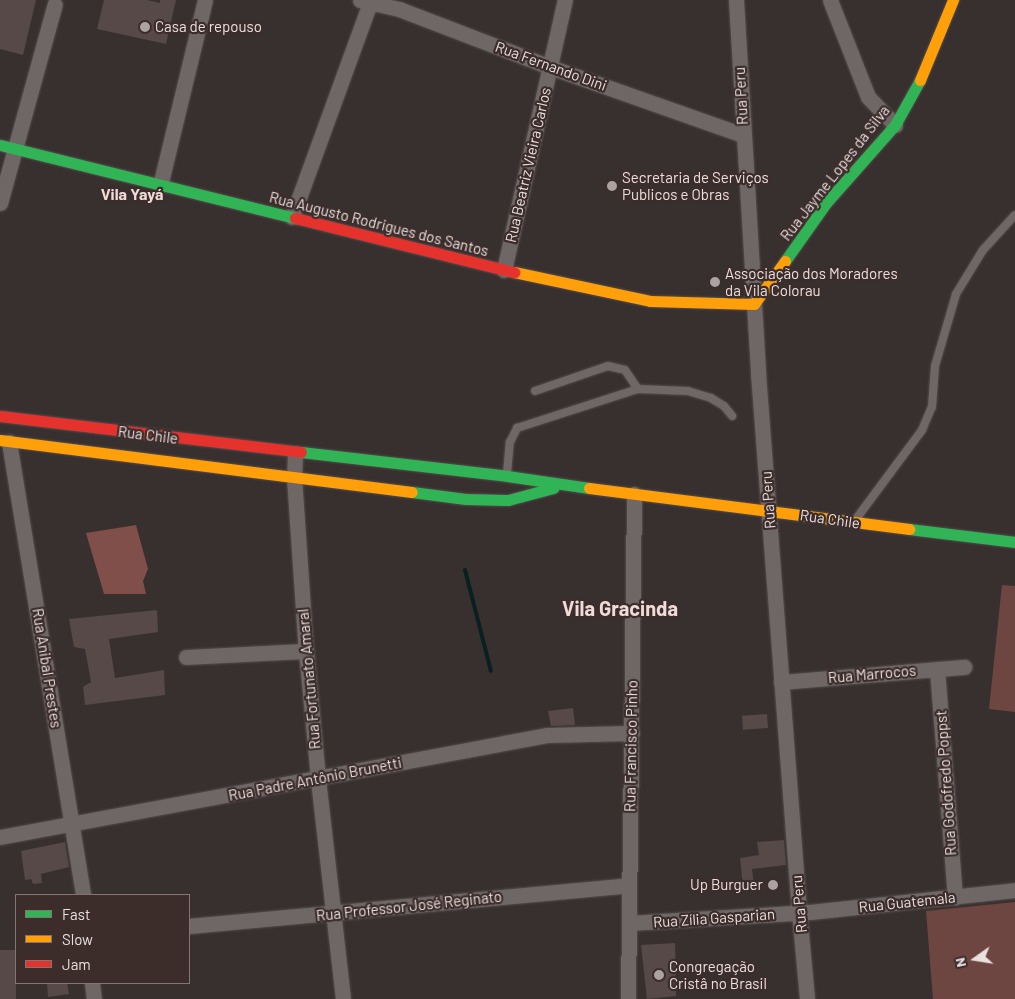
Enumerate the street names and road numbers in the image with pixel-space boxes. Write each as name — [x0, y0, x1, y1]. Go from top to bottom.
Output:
street label: Rua Fernando Dini — [493, 37, 609, 95]
street label: Rua Peru — [730, 67, 752, 125]
street label: Rua Beatriz Vieira Carlos — [501, 86, 555, 244]
street label: Rua Jayme Lopes da Silva — [777, 102, 893, 244]
street label: Rua Augusto Rodrigues dos Santos — [268, 188, 490, 260]
street label: Rua Chile — [117, 422, 179, 448]
street label: Rua Peru — [757, 470, 779, 530]
street label: Rua Chile — [799, 506, 861, 532]
street label: Rua Anibal Prestes — [29, 607, 65, 729]
street label: Rua Fortunato Amaral — [294, 608, 324, 750]
street label: Rua Marrocos — [827, 661, 917, 687]
street label: Rua Francisco Pinho — [621, 680, 641, 812]
street label: Rua Godofredo Poppst — [932, 710, 960, 856]
street label: Rua Padre Antônio Brunetti — [227, 753, 403, 805]
street label: Rua Peru — [788, 874, 810, 934]
street label: Rua Professor José Reginato — [315, 887, 503, 925]
street label: Rua Guatemala — [858, 888, 956, 916]
street label: Rua Zília Gasparian — [652, 905, 776, 931]

